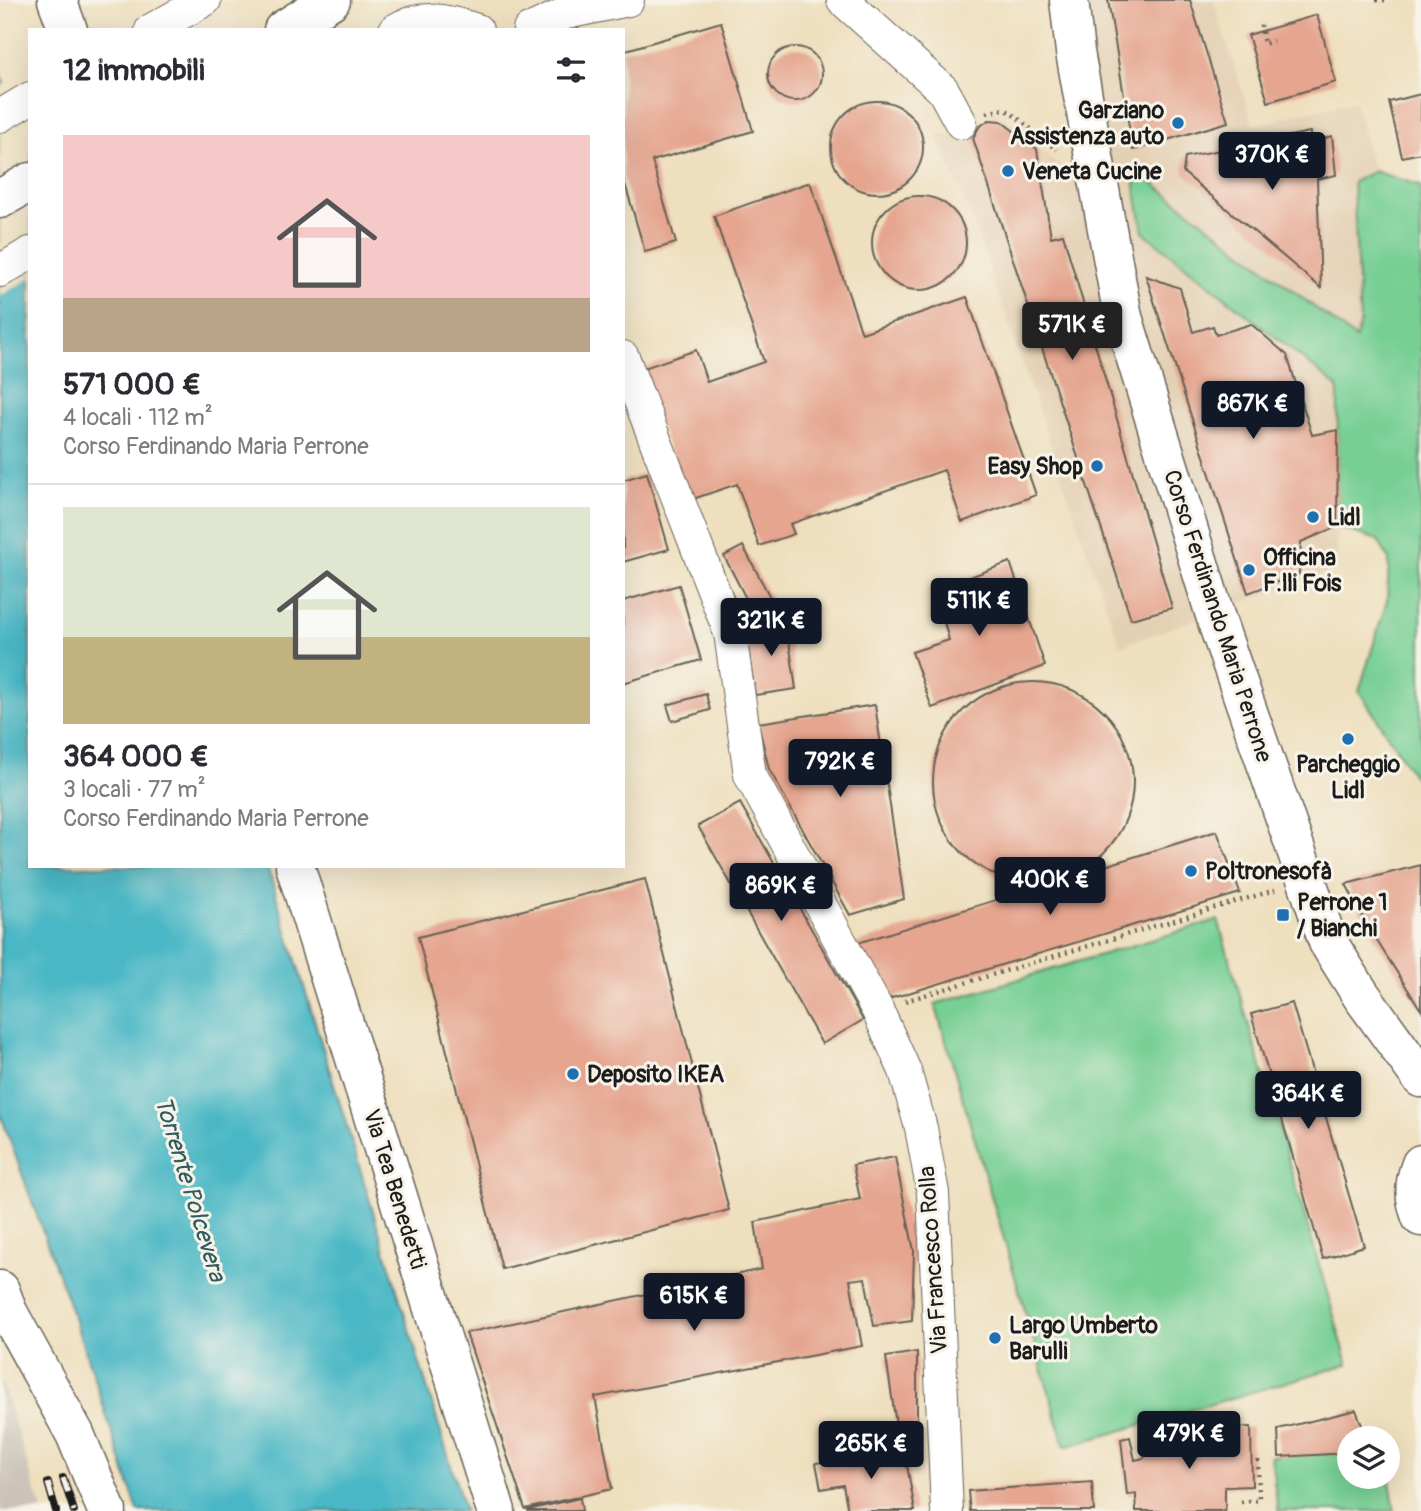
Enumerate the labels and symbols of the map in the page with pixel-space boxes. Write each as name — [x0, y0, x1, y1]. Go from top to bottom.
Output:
place label: Garziano Assistenza auto — [1010, 96, 1165, 151]
marker: Garziano Assistenza auto — [1170, 115, 1186, 131]
pin: 370K € — [1215, 132, 1329, 192]
place label: Veneta Cucine — [1022, 157, 1162, 186]
marker: Veneta Cucine — [1000, 163, 1016, 179]
pin: 571K € — [1015, 302, 1129, 362]
pin: 867K € — [1196, 382, 1310, 441]
place label: Easy Shop — [988, 452, 1083, 481]
marker: Easy Shop — [1089, 458, 1105, 474]
street label: Corso Ferdinando Maria Perrone — [1157, 466, 1279, 766]
place label: Lidl — [1327, 503, 1361, 532]
marker: Lidl — [1305, 509, 1321, 525]
place label: Officina F.lli Fois — [1263, 543, 1342, 598]
marker: Officina F.lli Fois — [1241, 562, 1257, 578]
pin: 511K € — [922, 578, 1036, 638]
pin: 321K € — [714, 598, 828, 658]
marker: Parcheggio Lidl — [1340, 731, 1356, 747]
pin: 792K € — [783, 740, 897, 799]
place label: Parcheggio Lidl — [1296, 750, 1401, 805]
place label: Poltronesofà — [1205, 857, 1332, 886]
pin: 400K € — [993, 858, 1107, 917]
marker: Poltronesofà — [1183, 863, 1199, 879]
pin: 869K € — [724, 864, 838, 923]
place label: Perrone 1 / Bianchi — [1297, 888, 1387, 943]
marker: Perrone 1 / Bianchi — [1275, 907, 1291, 923]
place label: Deposito IKEA — [587, 1060, 724, 1089]
marker: Deposito IKEA — [565, 1066, 581, 1082]
pin: 364K € — [1251, 1072, 1365, 1131]
water label: Torrente Polcevera — [148, 1093, 232, 1287]
street label: Via Tea Benedetti — [357, 1106, 433, 1272]
street label: Via Francesco Rolla — [912, 1165, 954, 1355]
pin: 615K € — [637, 1274, 751, 1333]
place label: Largo Umberto Barulli — [1009, 1311, 1159, 1366]
marker: Largo Umberto Barulli — [987, 1330, 1003, 1346]
pin: 479K € — [1132, 1412, 1246, 1471]
pin: 265K € — [814, 1422, 928, 1481]

